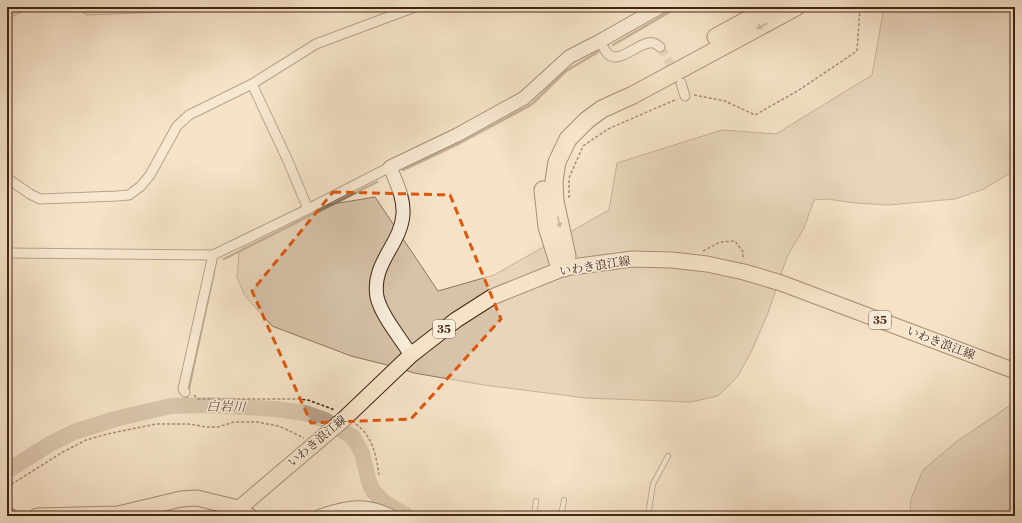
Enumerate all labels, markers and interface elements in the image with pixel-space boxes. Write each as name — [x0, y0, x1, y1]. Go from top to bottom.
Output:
one-way arrow — [756, 23, 768, 29]
one-way arrow — [557, 216, 563, 228]
street label: いわき浪江線 — [558, 253, 632, 280]
road number: 35 — [869, 311, 891, 329]
road number: 35 — [433, 320, 455, 338]
street label: いわき浪江線 — [905, 324, 977, 363]
water label: 白岩川 — [206, 398, 248, 416]
street label: いわき浪江線 — [285, 412, 350, 470]

